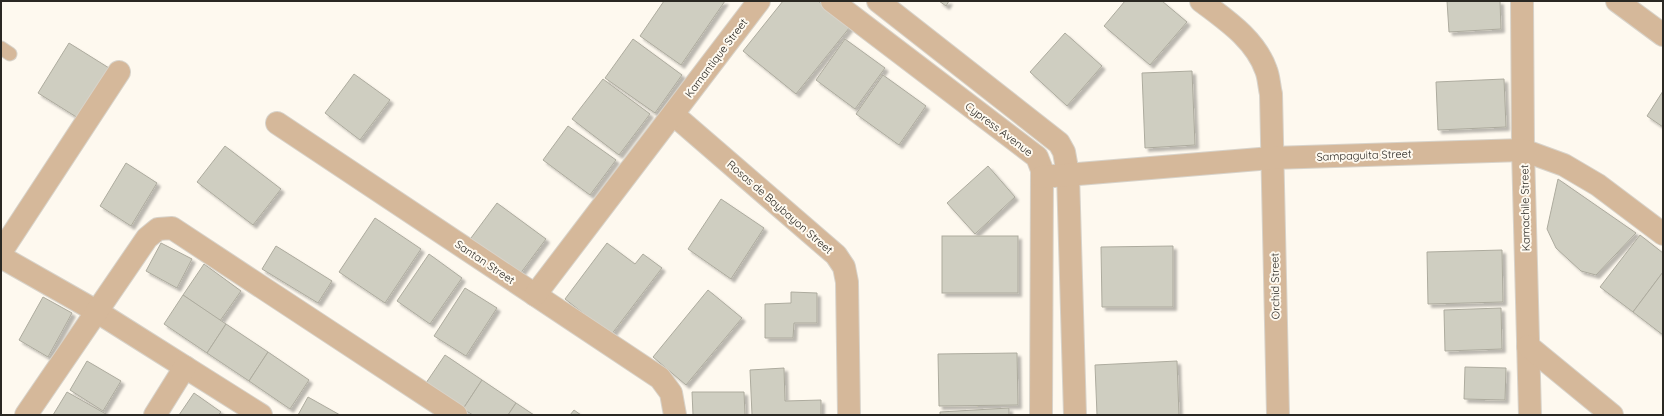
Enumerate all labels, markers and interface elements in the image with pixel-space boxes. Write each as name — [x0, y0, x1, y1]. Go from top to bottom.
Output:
street label: Kamantique Street — [682, 15, 750, 100]
street label: Cypress Avenue — [962, 99, 1036, 159]
street label: Sampaguita Street — [1316, 146, 1412, 164]
street label: Rosas de Baybayon Street — [724, 157, 836, 257]
street label: Kamachile Street — [1517, 164, 1533, 252]
street label: Santan Street — [452, 237, 518, 287]
street label: Orchid Street — [1267, 252, 1283, 319]

